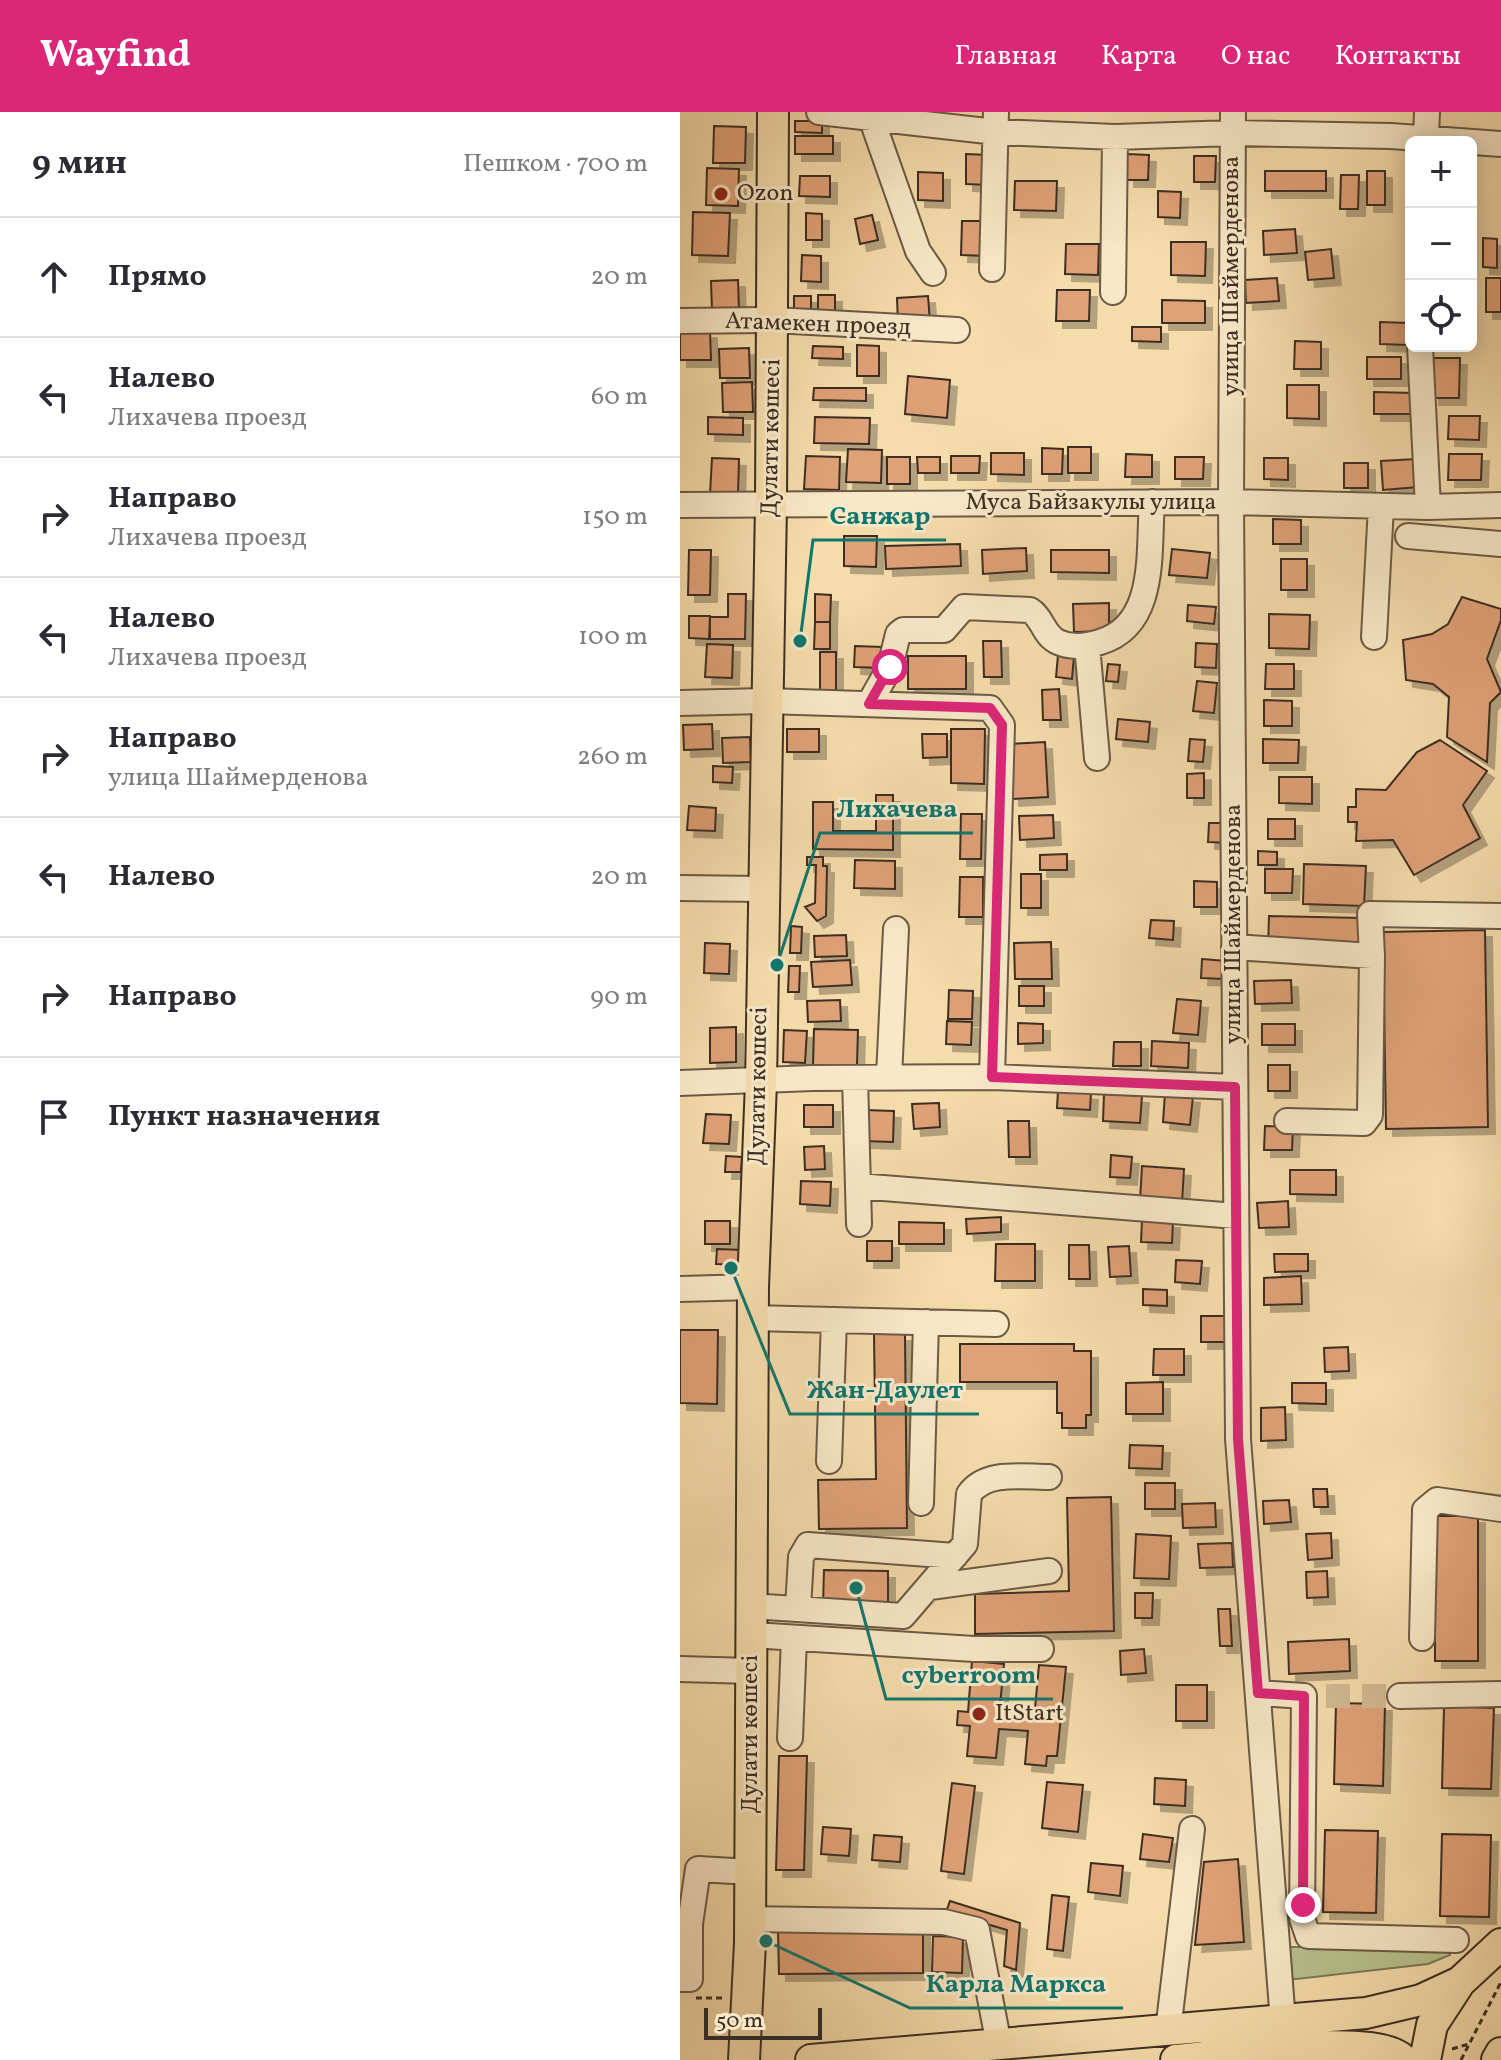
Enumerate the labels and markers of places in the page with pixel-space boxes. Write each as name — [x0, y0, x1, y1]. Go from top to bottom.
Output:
place label: Ozon — [737, 177, 794, 211]
marker: Ozon — [712, 185, 730, 203]
callout: Санжар — [813, 490, 946, 540]
callout: Лихачева — [820, 783, 973, 833]
callout: Жан-Даулет — [790, 1364, 979, 1414]
callout: cyberroom — [886, 1649, 1053, 1699]
place label: ItStart — [995, 1697, 1064, 1731]
marker: ItStart — [970, 1705, 988, 1723]
callout: Карла Маркса — [910, 1958, 1123, 2008]

